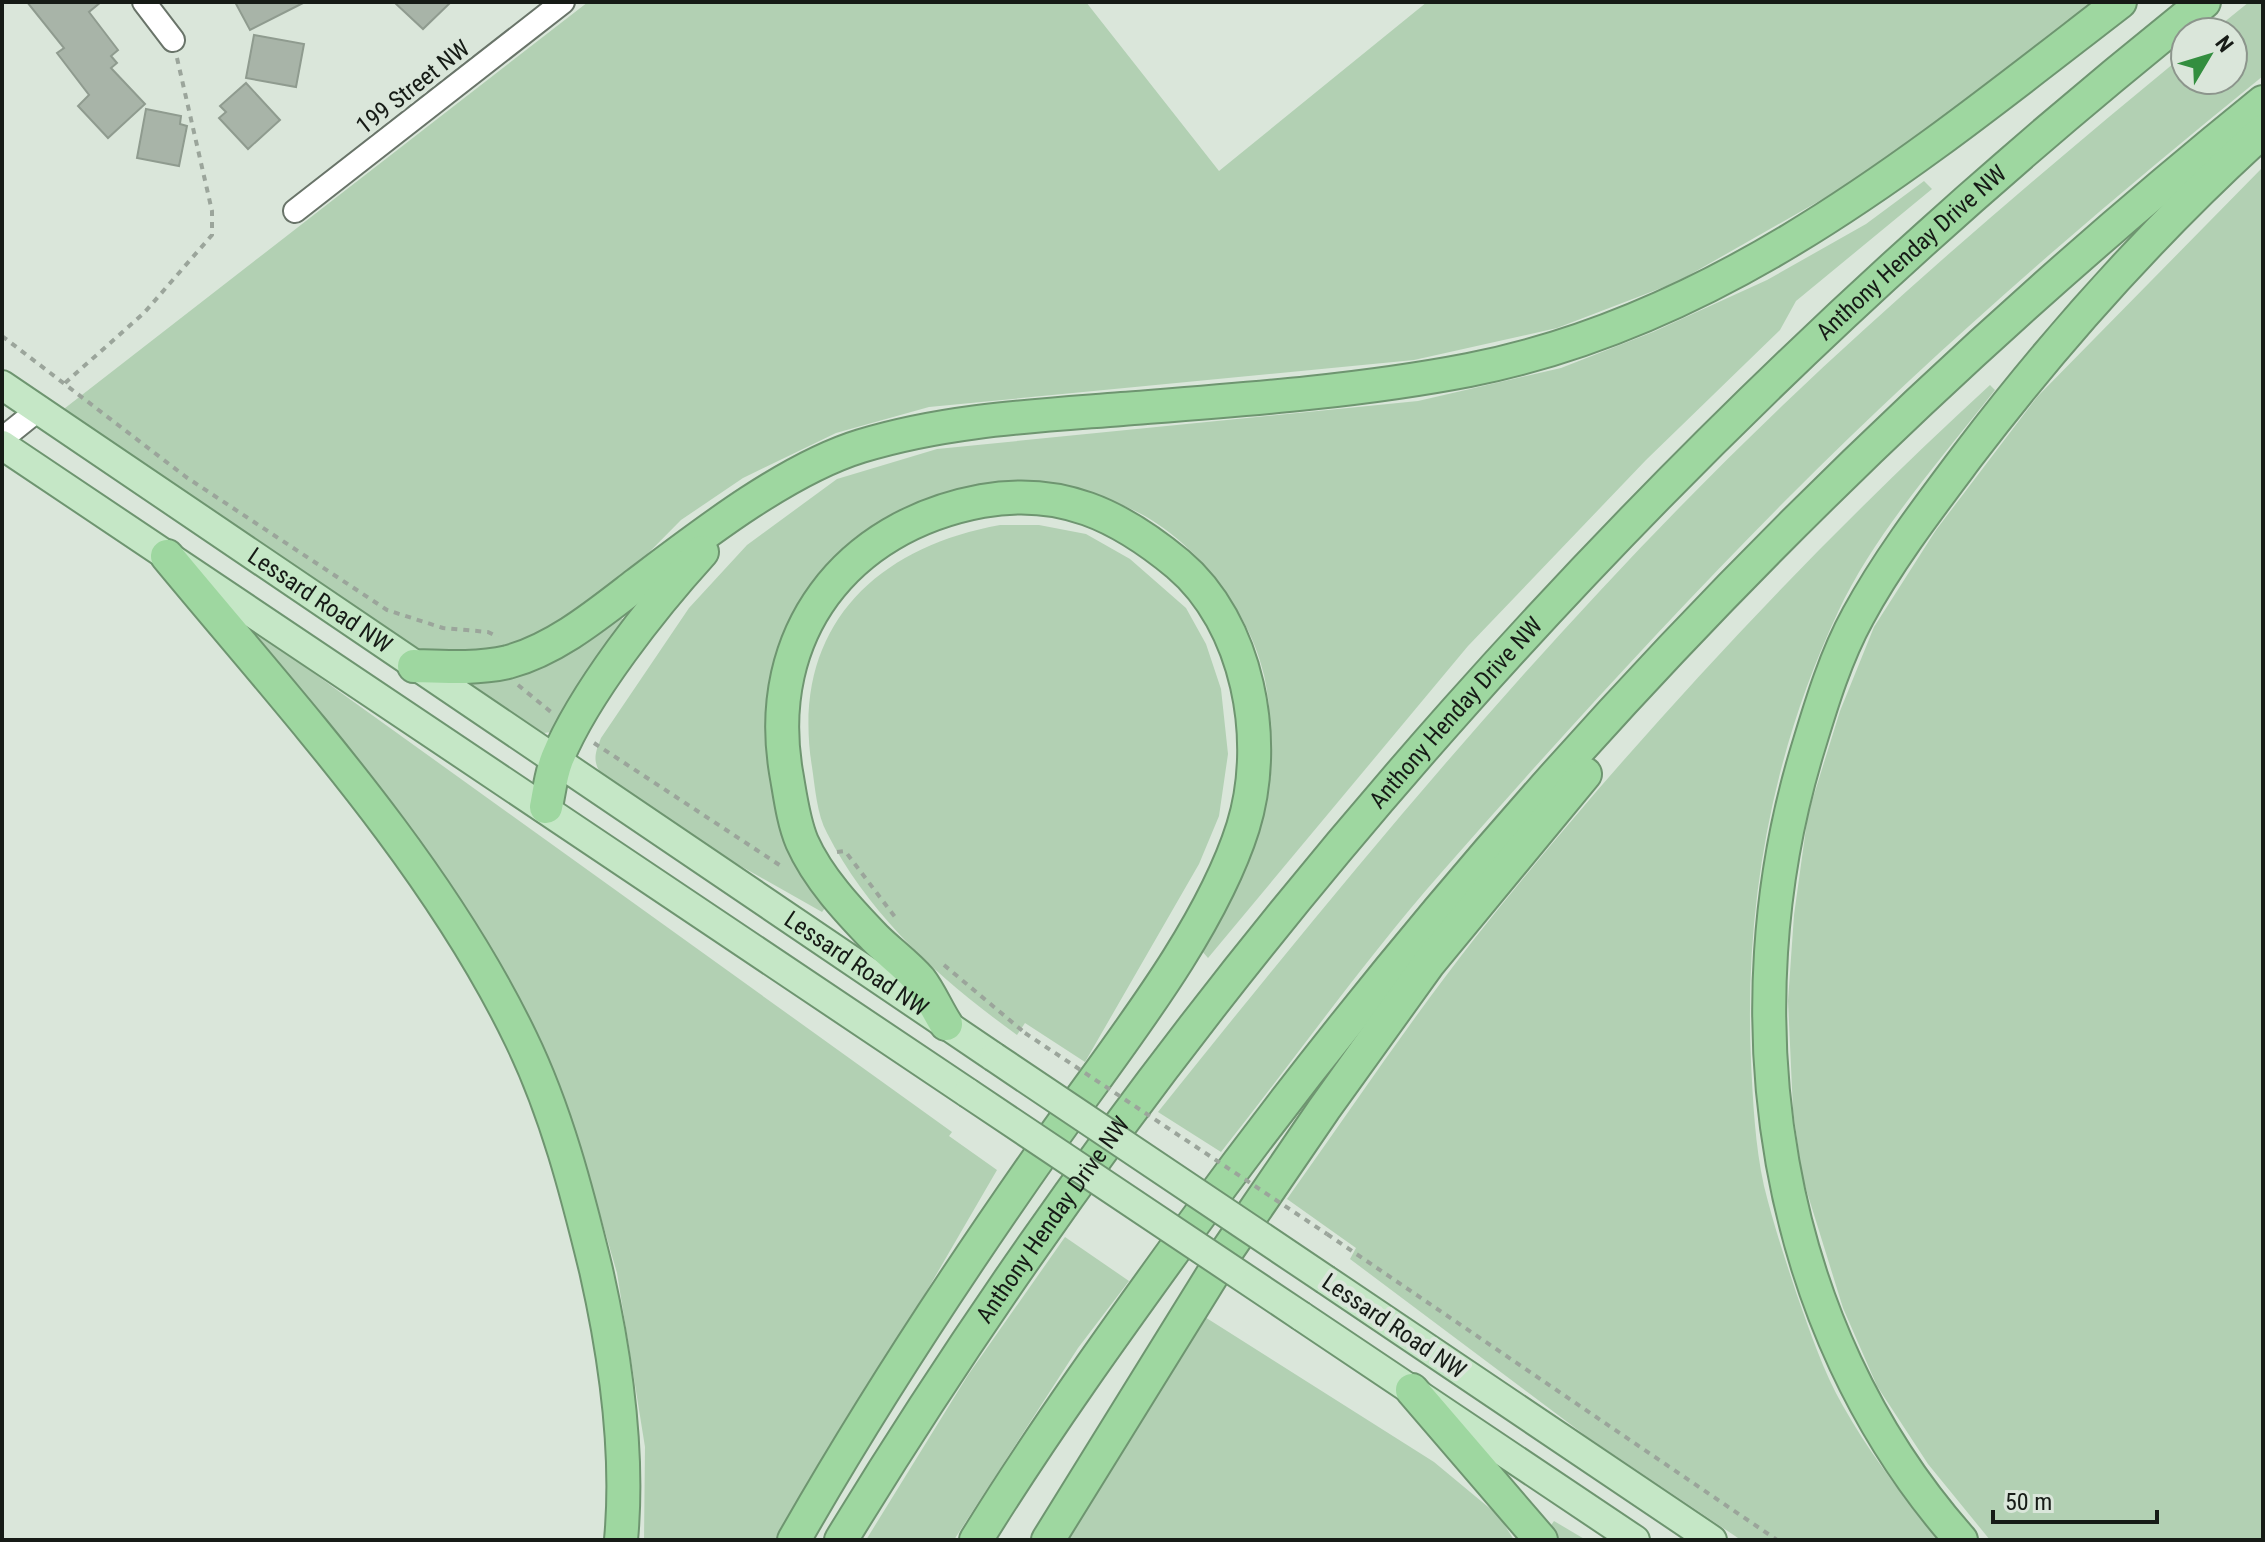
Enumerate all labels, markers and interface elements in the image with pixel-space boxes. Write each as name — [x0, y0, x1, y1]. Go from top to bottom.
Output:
north arrow — [2169, 16, 2249, 96]
text: N — [2210, 31, 2238, 57]
street label: 199 Street NW — [351, 34, 475, 140]
street label: Anthony Henday Drive NW — [1811, 159, 2012, 346]
street label: Lessard Road NW — [243, 542, 397, 659]
street label: Anthony Henday Drive NW — [1363, 611, 1548, 814]
street label: Lessard Road NW — [779, 905, 934, 1022]
street label: Anthony Henday Drive NW — [970, 1111, 1136, 1328]
street label: Lessard Road NW — [1317, 1268, 1471, 1384]
scale bar — [1993, 1474, 2157, 1524]
text: 50 m — [2005, 1488, 2052, 1516]

